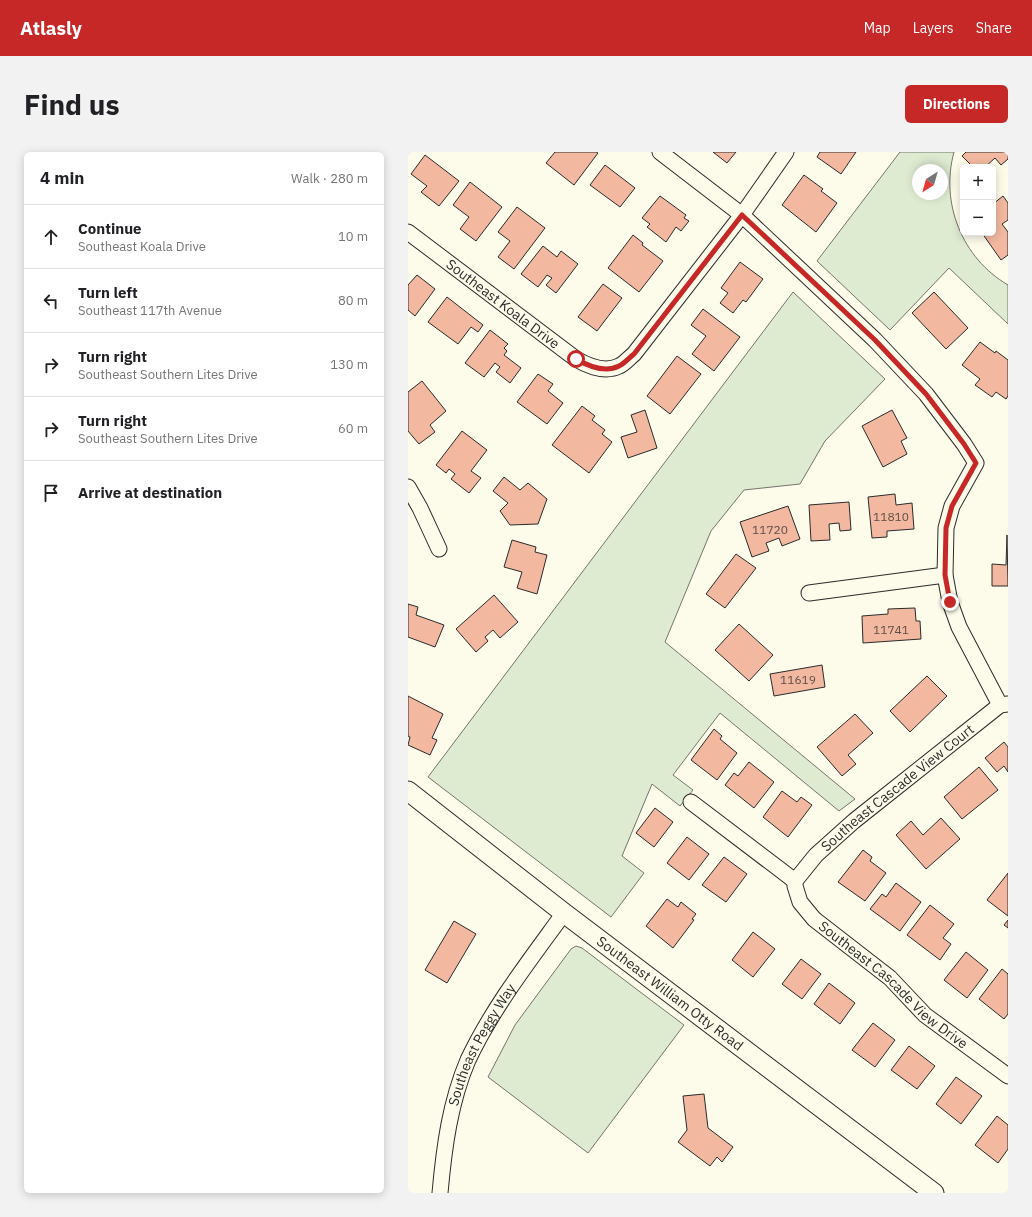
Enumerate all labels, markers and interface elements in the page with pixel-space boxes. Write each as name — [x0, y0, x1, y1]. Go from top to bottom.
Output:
text: Atlasly — [20, 16, 82, 40]
text: Map — [864, 19, 891, 37]
text: Layers — [913, 19, 954, 37]
text: Share — [976, 19, 1012, 37]
button: Directions — [905, 85, 1008, 123]
text: Find us — [24, 86, 120, 123]
north arrow — [912, 164, 948, 200]
map controls — [960, 164, 996, 236]
button: + — [960, 164, 996, 200]
text: 4 min — [40, 167, 84, 189]
text: Walk · 280 m — [291, 170, 368, 187]
button: − — [960, 200, 996, 236]
text: Continue — [78, 219, 142, 238]
icon: ahead — [40, 226, 62, 248]
text: 10 m — [338, 228, 368, 245]
text: Southeast Koala Drive — [78, 238, 206, 255]
street label: Southeast Koala Drive — [442, 255, 564, 353]
text: Turn left — [78, 283, 138, 302]
icon: left — [40, 290, 62, 312]
text: 80 m — [338, 292, 368, 309]
text: Southeast 117th Avenue — [78, 302, 222, 319]
text: Turn right — [78, 347, 147, 366]
route start — [567, 350, 585, 368]
icon: right — [40, 354, 62, 376]
text: 130 m — [330, 356, 368, 373]
text: Southeast Southern Lites Drive — [78, 366, 258, 383]
text: Turn right — [78, 411, 147, 430]
icon: right — [40, 418, 62, 440]
text: 60 m — [338, 420, 368, 437]
text: Southeast Southern Lites Drive — [78, 430, 258, 447]
icon: arrive — [40, 482, 62, 504]
text: Arrive at destination — [78, 483, 222, 502]
house number: 11810 — [873, 509, 909, 524]
house number: 11720 — [752, 522, 788, 537]
route end — [941, 593, 959, 611]
house number: 11741 — [873, 622, 909, 637]
house number: 11619 — [780, 672, 816, 687]
street label: Southeast Cascade View Court — [817, 720, 978, 855]
street label: Southeast Cascade View Drive — [815, 917, 972, 1053]
street label: Southeast William Otty Road — [593, 932, 747, 1054]
street label: Southeast Peggy Way — [444, 980, 519, 1108]

